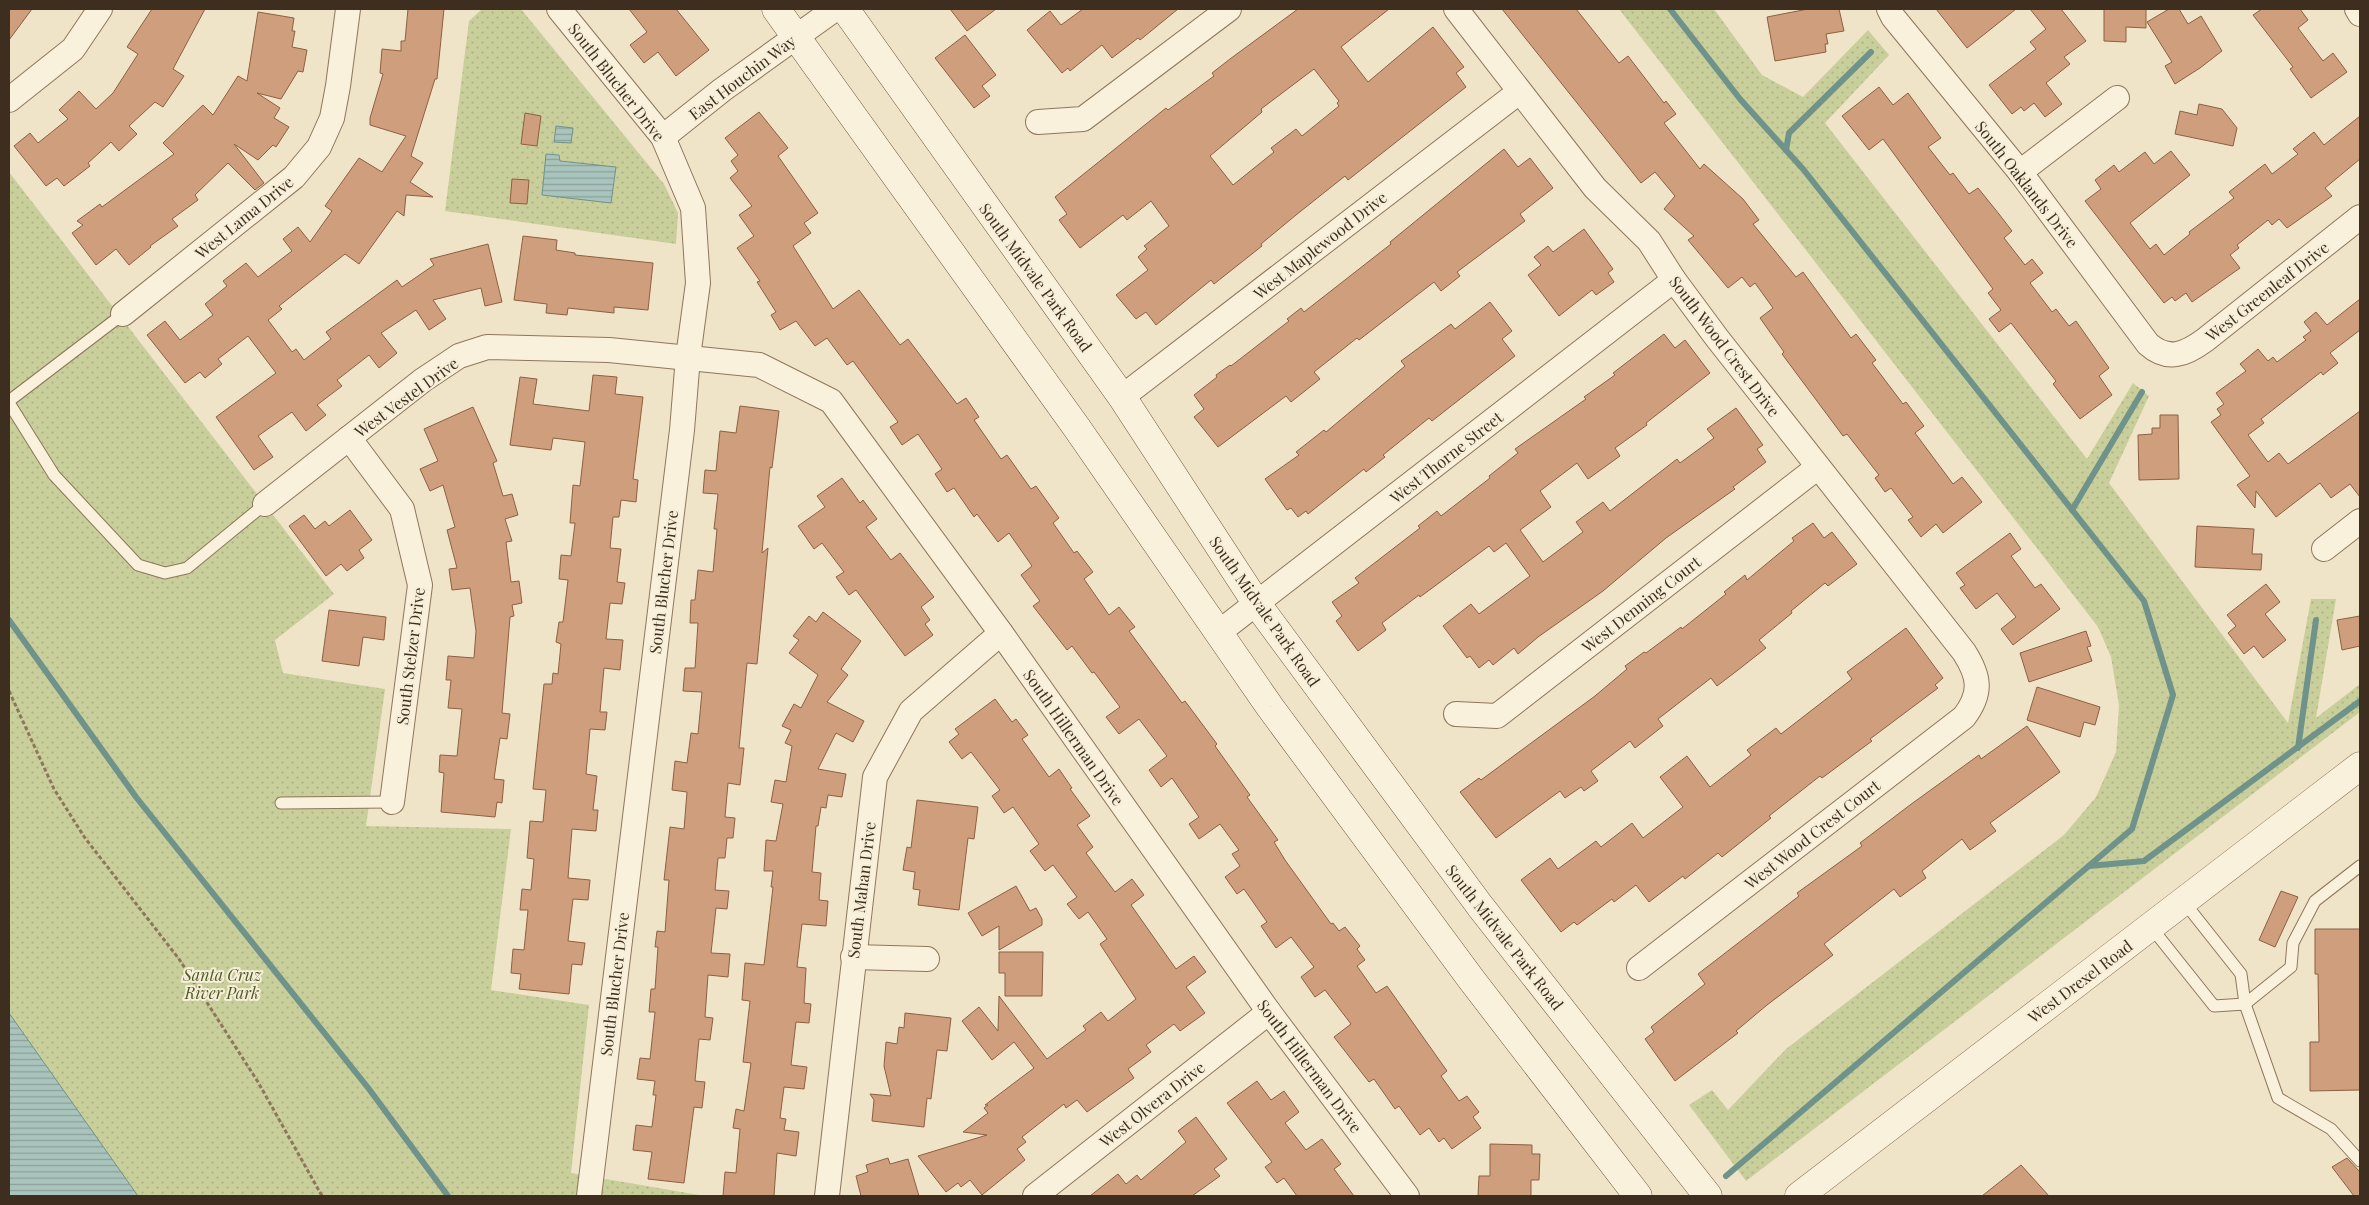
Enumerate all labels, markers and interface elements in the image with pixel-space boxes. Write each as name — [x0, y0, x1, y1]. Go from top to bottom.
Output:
street label: South Blucher Drive — [564, 19, 670, 145]
street label: East Houchin Way — [684, 30, 800, 124]
street label: South Oaklands Drive — [1971, 116, 2083, 252]
street label: West Lama Drive — [190, 171, 297, 264]
street label: West Maplewood Drive — [1248, 186, 1391, 304]
street label: South Midvale Park Road — [975, 198, 1097, 356]
street label: West Greenleaf Drive — [2200, 236, 2333, 346]
street label: South Wood Crest Drive — [1665, 271, 1785, 421]
street label: West Vestel Drive — [349, 352, 462, 442]
street label: West Thorne Street — [1385, 406, 1507, 508]
street label: South Blucher Drive — [644, 509, 682, 655]
street label: South Midvale Park Road — [1205, 532, 1325, 690]
street label: West Denning Court — [1577, 551, 1705, 658]
street label: South Stelzer Drive — [391, 586, 429, 726]
street label: South Hillerman Drive — [1019, 665, 1129, 809]
street label: West Wood Crest Court — [1739, 774, 1884, 894]
street label: South Mahan Drive — [842, 820, 880, 960]
street label: South Midvale Park Road — [1442, 860, 1568, 1014]
street label: South Blucher Drive — [595, 911, 633, 1057]
street label: West Drexel Road — [2023, 935, 2136, 1028]
park label: Santa Cruz River Park — [182, 964, 262, 1003]
street label: South Hillerman Drive — [1253, 995, 1367, 1137]
street label: West Olvera Drive — [1094, 1056, 1209, 1152]

